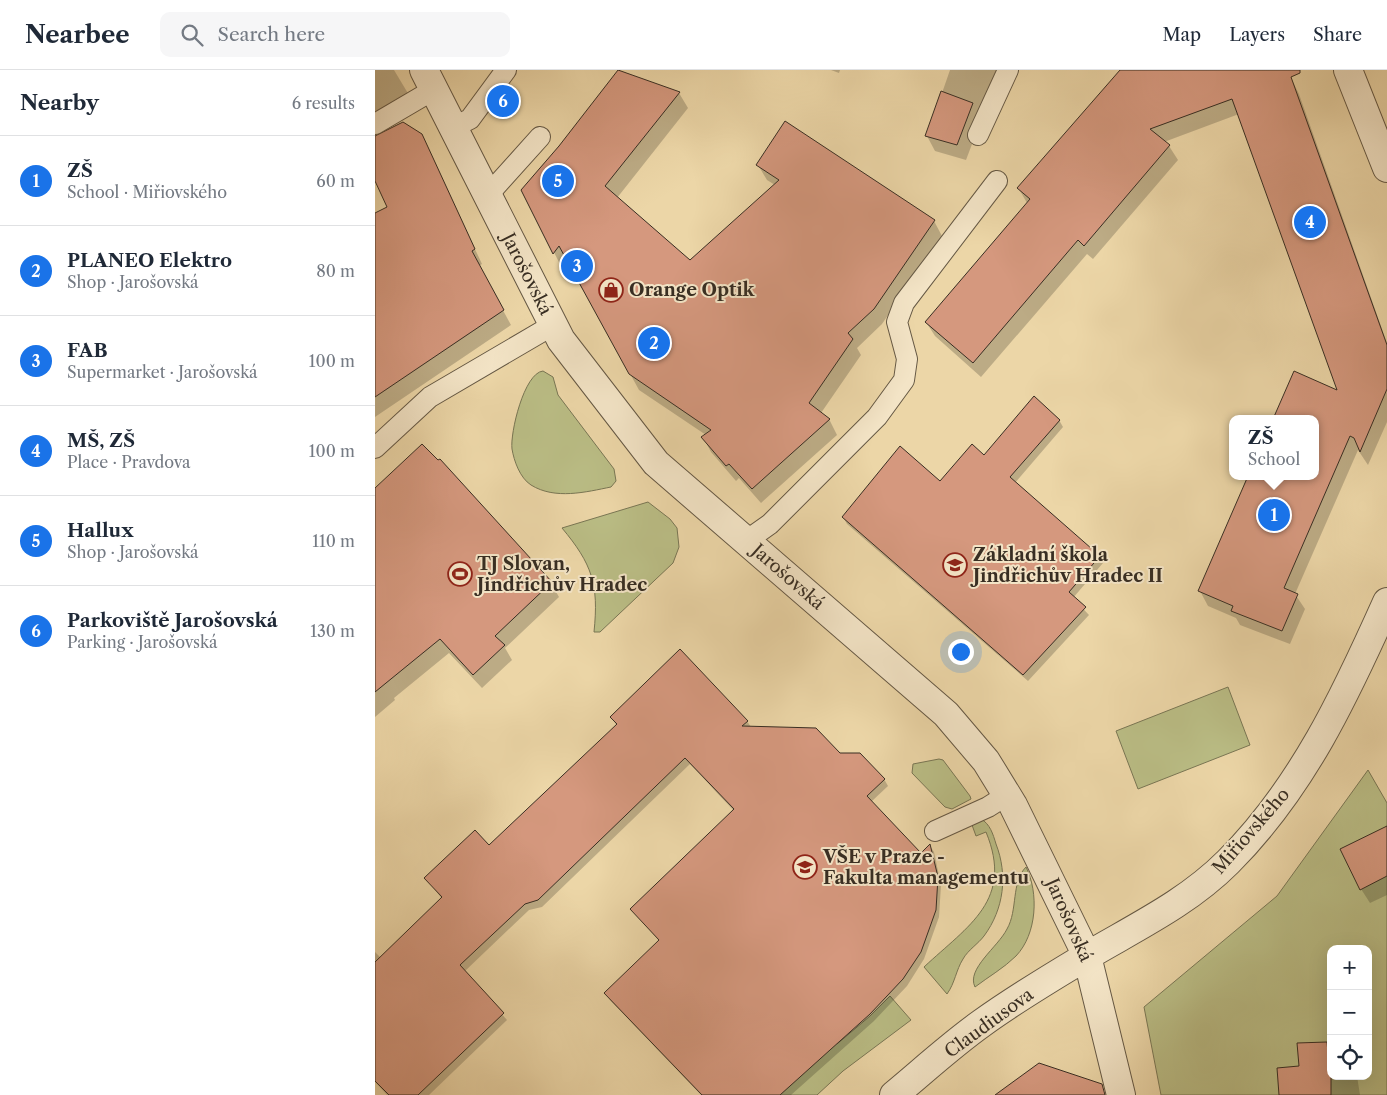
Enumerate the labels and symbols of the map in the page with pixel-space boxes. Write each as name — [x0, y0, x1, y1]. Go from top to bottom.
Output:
pin: 6 — [487, 82, 519, 120]
pin: 5 — [542, 162, 574, 200]
pin: 4 — [1294, 203, 1326, 241]
street label: Jarošovská — [496, 227, 557, 319]
pin: 3 — [561, 247, 593, 285]
shop icon: Orange Optik — [598, 277, 624, 303]
place label: Orange Optik — [629, 279, 756, 301]
pin: 2 — [638, 324, 670, 362]
pin: 1 — [1258, 496, 1290, 534]
street label: Jarošovská — [745, 537, 829, 615]
place label: Základní škola Jindřichův Hradec II — [970, 544, 1163, 587]
school or university icon: Základní škola Jindřichův Hradec II — [942, 552, 968, 578]
place label: TJ Slovan, Jindřichův Hradec — [474, 553, 647, 596]
sports icon: TJ Slovan, Jindřichův Hradec — [447, 561, 473, 587]
your location — [948, 639, 974, 665]
street label: Miřiovského — [1208, 784, 1294, 878]
place label: VŠE v Praze - Fakulta managementu — [822, 844, 1029, 889]
school or university icon: VŠE v Praze - Fakulta managementu — [792, 854, 818, 880]
street label: Jarošovská — [1040, 872, 1097, 966]
street label: Claudiusova — [940, 983, 1038, 1063]

